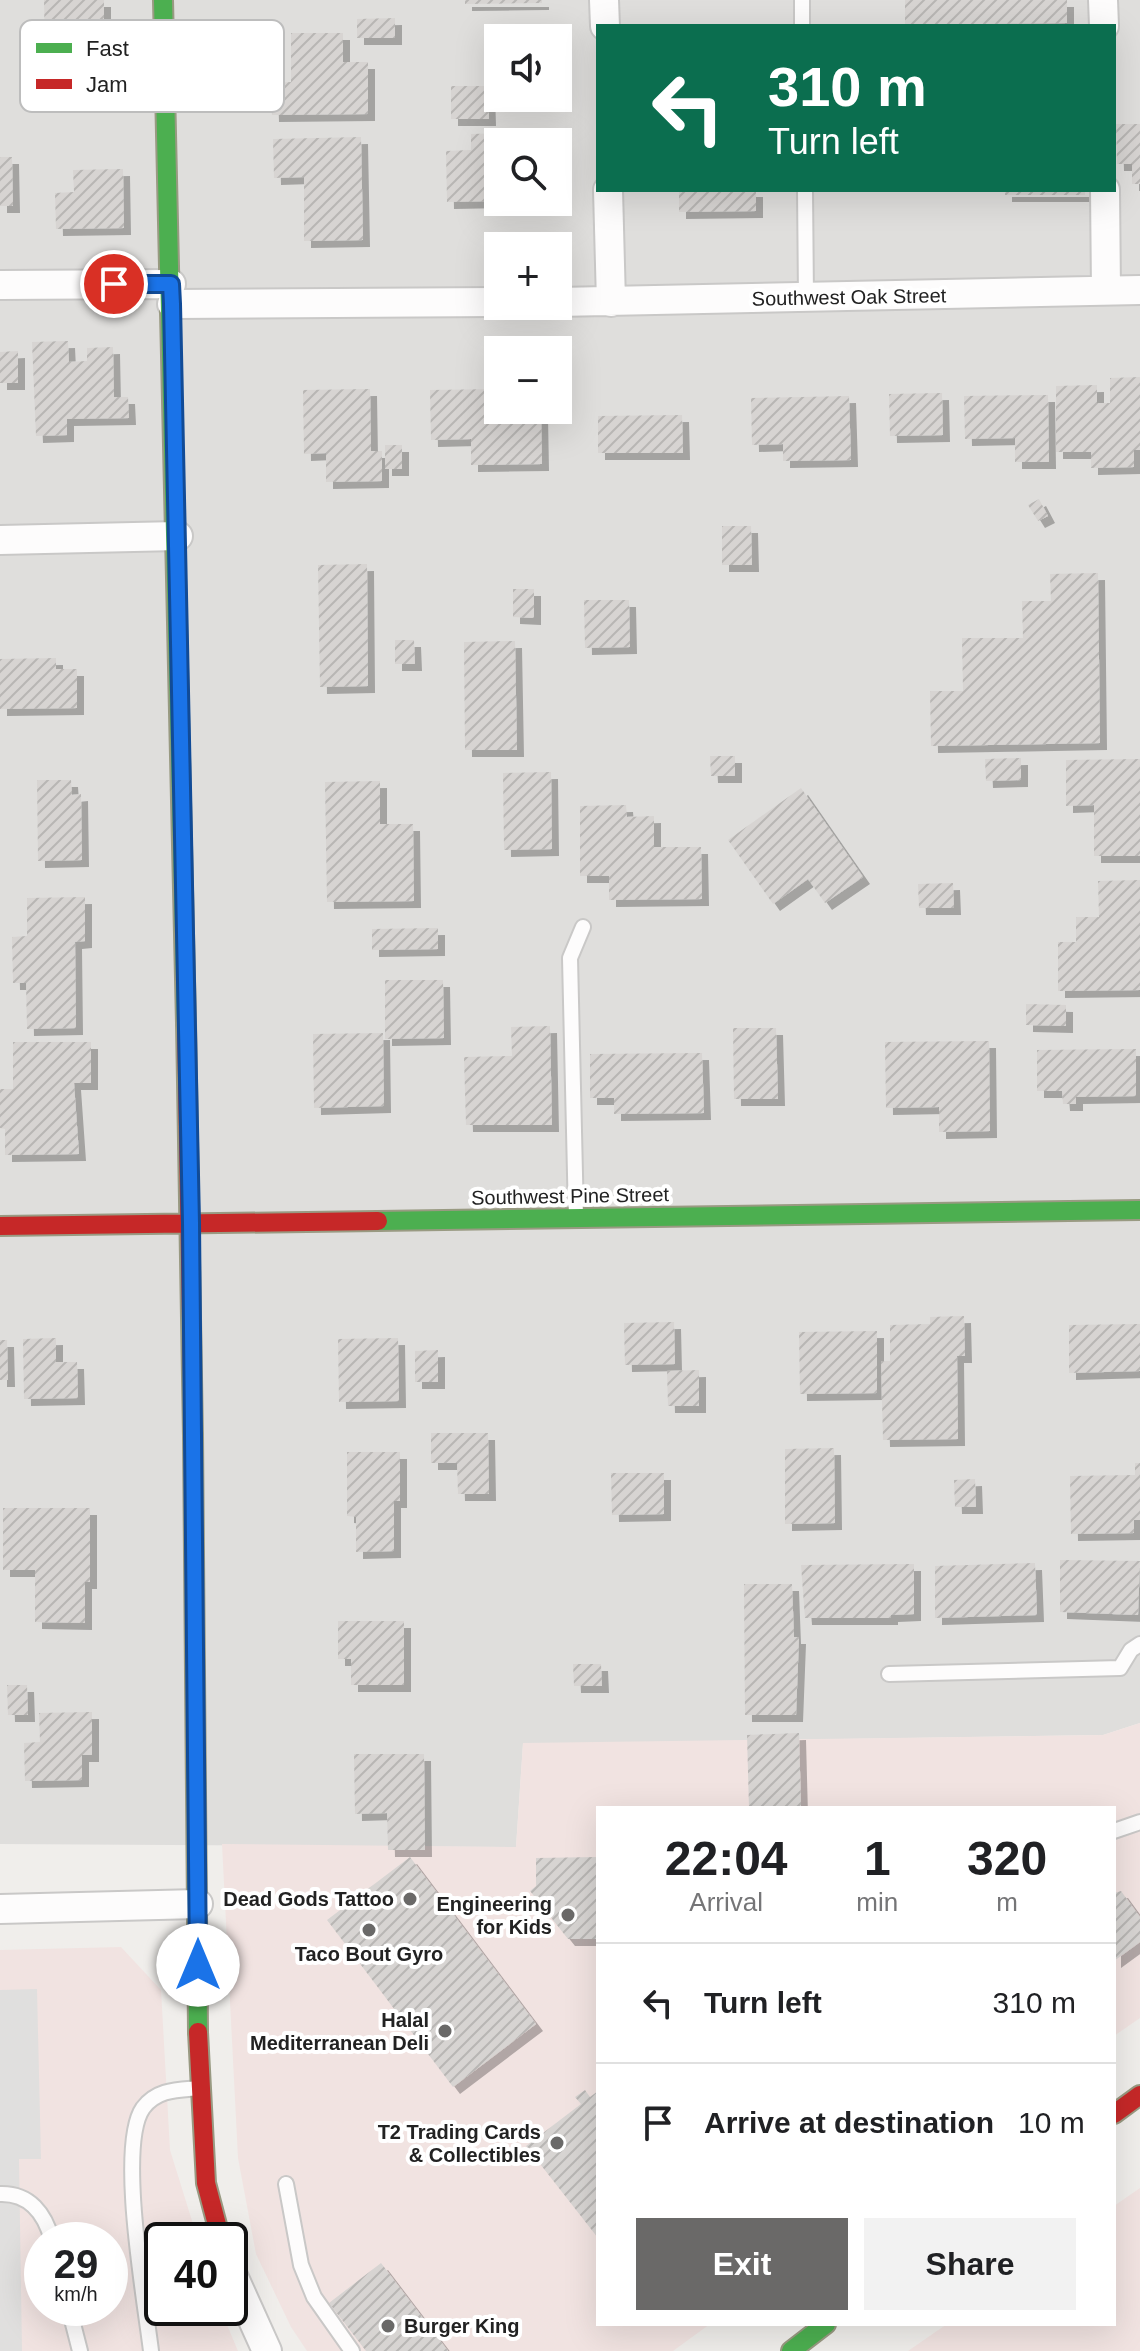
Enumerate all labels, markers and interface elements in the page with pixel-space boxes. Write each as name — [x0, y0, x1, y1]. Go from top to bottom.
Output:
legend — [20, 20, 284, 112]
map controls — [484, 24, 572, 424]
button: sound — [484, 24, 572, 112]
text: Fast — [86, 36, 129, 61]
text: 310 m — [768, 55, 927, 118]
icon: left — [636, 56, 740, 160]
text: Jam — [86, 72, 128, 97]
text: Turn left — [768, 121, 899, 162]
button: search — [484, 128, 572, 216]
button: + — [484, 232, 572, 320]
pin — [80, 250, 148, 318]
icon: arrive — [92, 262, 136, 306]
street label: Southwest Oak Street — [752, 284, 947, 310]
button: − — [484, 336, 572, 424]
street label: Southwest Pine Street — [471, 1183, 670, 1209]
text: 22:04 — [665, 1832, 788, 1885]
text: 1 — [864, 1832, 891, 1885]
text: 320 — [967, 1832, 1047, 1885]
text: Arrival — [689, 1887, 763, 1917]
text: min — [856, 1887, 898, 1917]
text: m — [996, 1887, 1018, 1917]
place label: Dead Gods Tattoo — [223, 1888, 394, 1910]
marker: Dead Gods Tattoo — [401, 1890, 419, 1908]
place label: Engineering for Kids — [436, 1893, 552, 1938]
marker: Engineering for Kids — [559, 1906, 577, 1924]
marker: Taco Bout Gyro — [360, 1921, 378, 1939]
position arrow — [156, 1923, 240, 2007]
place label: Taco Bout Gyro — [295, 1943, 443, 1965]
icon: left — [636, 1981, 680, 2025]
text: Turn left — [704, 1986, 822, 2019]
text: 310 m — [993, 1986, 1076, 2019]
place label: Halal Mediterranean Deli — [250, 2009, 429, 2054]
marker: Halal Mediterranean Deli — [436, 2022, 454, 2040]
icon: arrive — [636, 2101, 680, 2145]
text: Arrive at destination — [704, 2106, 994, 2139]
text: 10 m — [1018, 2106, 1085, 2139]
place label: T2 Trading Cards & Collectibles — [378, 2121, 541, 2166]
marker: T2 Trading Cards & Collectibles — [548, 2134, 566, 2152]
button: Exit — [636, 2218, 848, 2310]
button: Share — [864, 2218, 1076, 2310]
speed limit sign: 40 — [144, 2222, 248, 2326]
text: 29 — [54, 2242, 98, 2286]
text: km/h — [54, 2283, 98, 2305]
place label: Burger King — [404, 2315, 520, 2337]
marker: Burger King — [379, 2317, 397, 2335]

